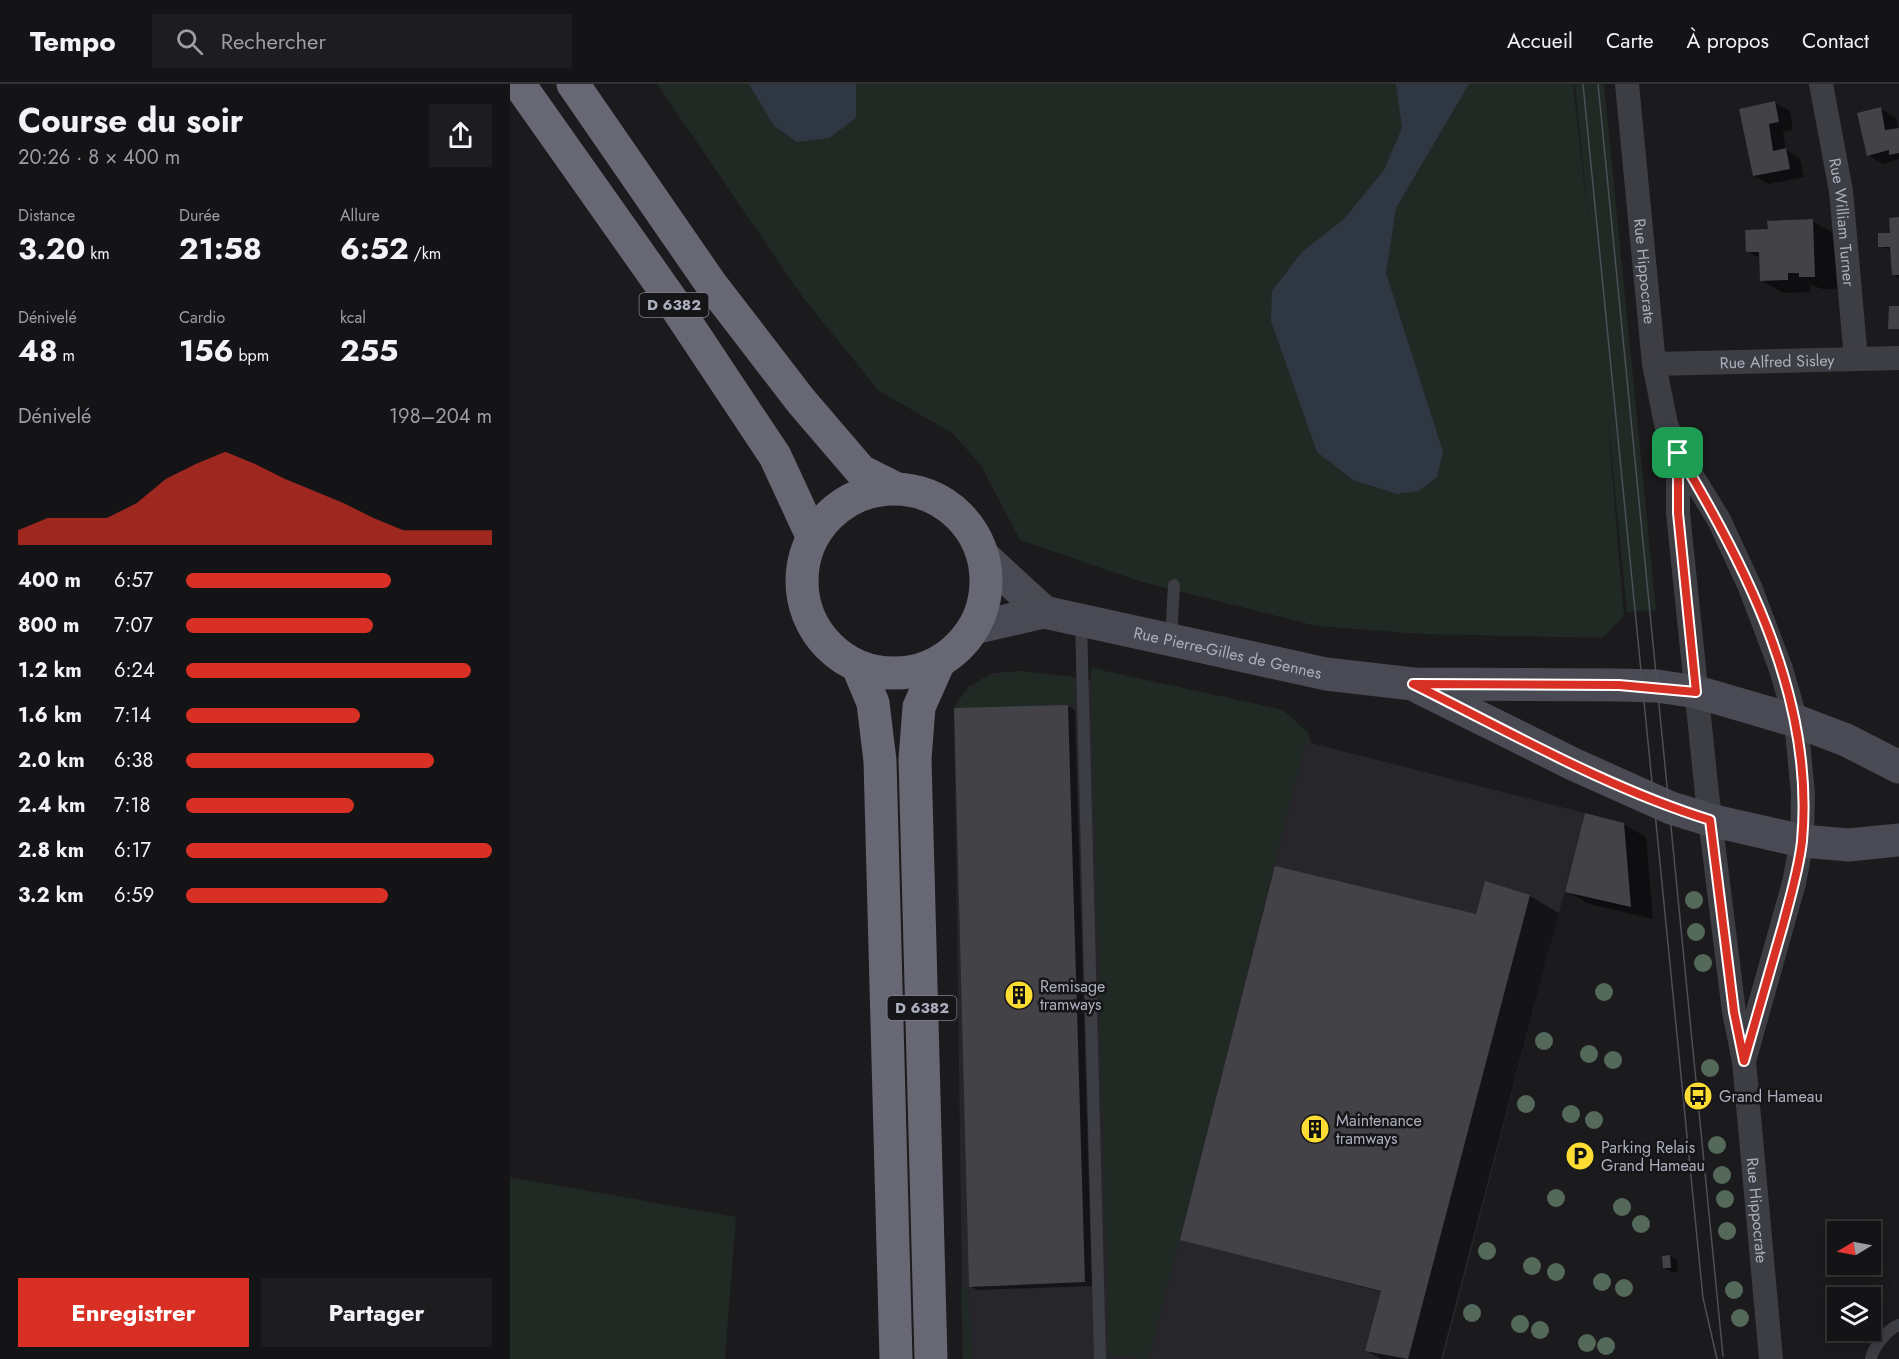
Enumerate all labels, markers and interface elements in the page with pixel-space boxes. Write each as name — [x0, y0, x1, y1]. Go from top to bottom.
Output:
search box — [152, 14, 572, 68]
text: Tempo — [30, 21, 116, 62]
icon: search — [173, 25, 206, 58]
text: Rechercher — [221, 25, 326, 57]
text: Accueil — [1507, 26, 1573, 56]
text: Carte — [1606, 26, 1654, 56]
text: À propos — [1687, 26, 1769, 56]
text: Contact — [1802, 26, 1869, 56]
text: Course du soir — [18, 97, 243, 144]
button: share — [429, 104, 492, 167]
text: 20:26 · 8 × 400 m — [18, 143, 180, 172]
street label: Rue William Turner — [1823, 156, 1861, 288]
text: Distance — [18, 204, 75, 227]
text: Durée — [179, 204, 220, 227]
text: Allure — [340, 204, 380, 227]
street label: Rue Hippocrate — [1628, 217, 1661, 325]
text: 3.20 — [18, 227, 85, 270]
text: 21:58 — [179, 227, 262, 270]
text: 6:52 — [340, 227, 409, 270]
text: km — [85, 242, 110, 265]
text: /km — [409, 242, 441, 265]
road number: D 6382 — [640, 293, 708, 317]
text: Dénivelé — [18, 306, 77, 329]
text: Cardio — [179, 306, 225, 329]
text: kcal — [340, 306, 366, 329]
text: 48 — [18, 329, 58, 372]
text: 156 — [179, 329, 234, 372]
text: 255 — [340, 329, 398, 372]
text: m — [58, 344, 75, 367]
text: bpm — [234, 344, 269, 367]
street label: Rue Alfred Sisley — [1719, 349, 1836, 374]
text: Dénivelé — [18, 402, 91, 431]
text: 198–204 m — [389, 402, 492, 431]
pin — [1652, 427, 1703, 478]
icon: arrive — [1661, 436, 1694, 469]
text: 400 m — [18, 566, 81, 595]
text: 6:57 — [114, 566, 153, 595]
text: 800 m — [18, 611, 79, 640]
text: 7:07 — [114, 611, 153, 640]
street label: Rue Pierre-Gilles de Gennes — [1132, 621, 1324, 685]
text: 1.2 km — [18, 656, 82, 685]
text: 6:24 — [114, 656, 155, 685]
text: 1.6 km — [18, 701, 82, 730]
text: 7:14 — [114, 701, 151, 730]
text: 2.0 km — [18, 746, 85, 775]
text: 6:38 — [114, 746, 153, 775]
text: 2.4 km — [18, 791, 85, 820]
text: 7:18 — [114, 791, 150, 820]
text: 2.8 km — [18, 836, 84, 865]
text: 6:17 — [114, 836, 151, 865]
text: 3.2 km — [18, 881, 84, 910]
text: 6:59 — [114, 881, 154, 910]
place label: Remisage tramways — [1040, 975, 1105, 1016]
building icon: Remisage tramways — [1003, 979, 1035, 1011]
road number: D 6382 — [888, 996, 956, 1020]
bus stop icon: Grand Hameau — [1682, 1080, 1714, 1112]
place label: Grand Hameau — [1719, 1085, 1823, 1108]
place label: Maintenance tramways — [1336, 1109, 1422, 1150]
building icon: Maintenance tramways — [1299, 1113, 1331, 1145]
place label: Parking Relais Grand Hameau — [1601, 1136, 1705, 1177]
parking icon: Parking Relais Grand Hameau — [1564, 1140, 1596, 1172]
street label: Rue Hippocrate — [1741, 1156, 1773, 1264]
north arrow — [1827, 1221, 1881, 1275]
map controls — [1827, 1221, 1881, 1341]
button: Enregistrer — [18, 1278, 249, 1347]
button: Partager — [261, 1278, 492, 1347]
button: layers — [1827, 1287, 1881, 1341]

